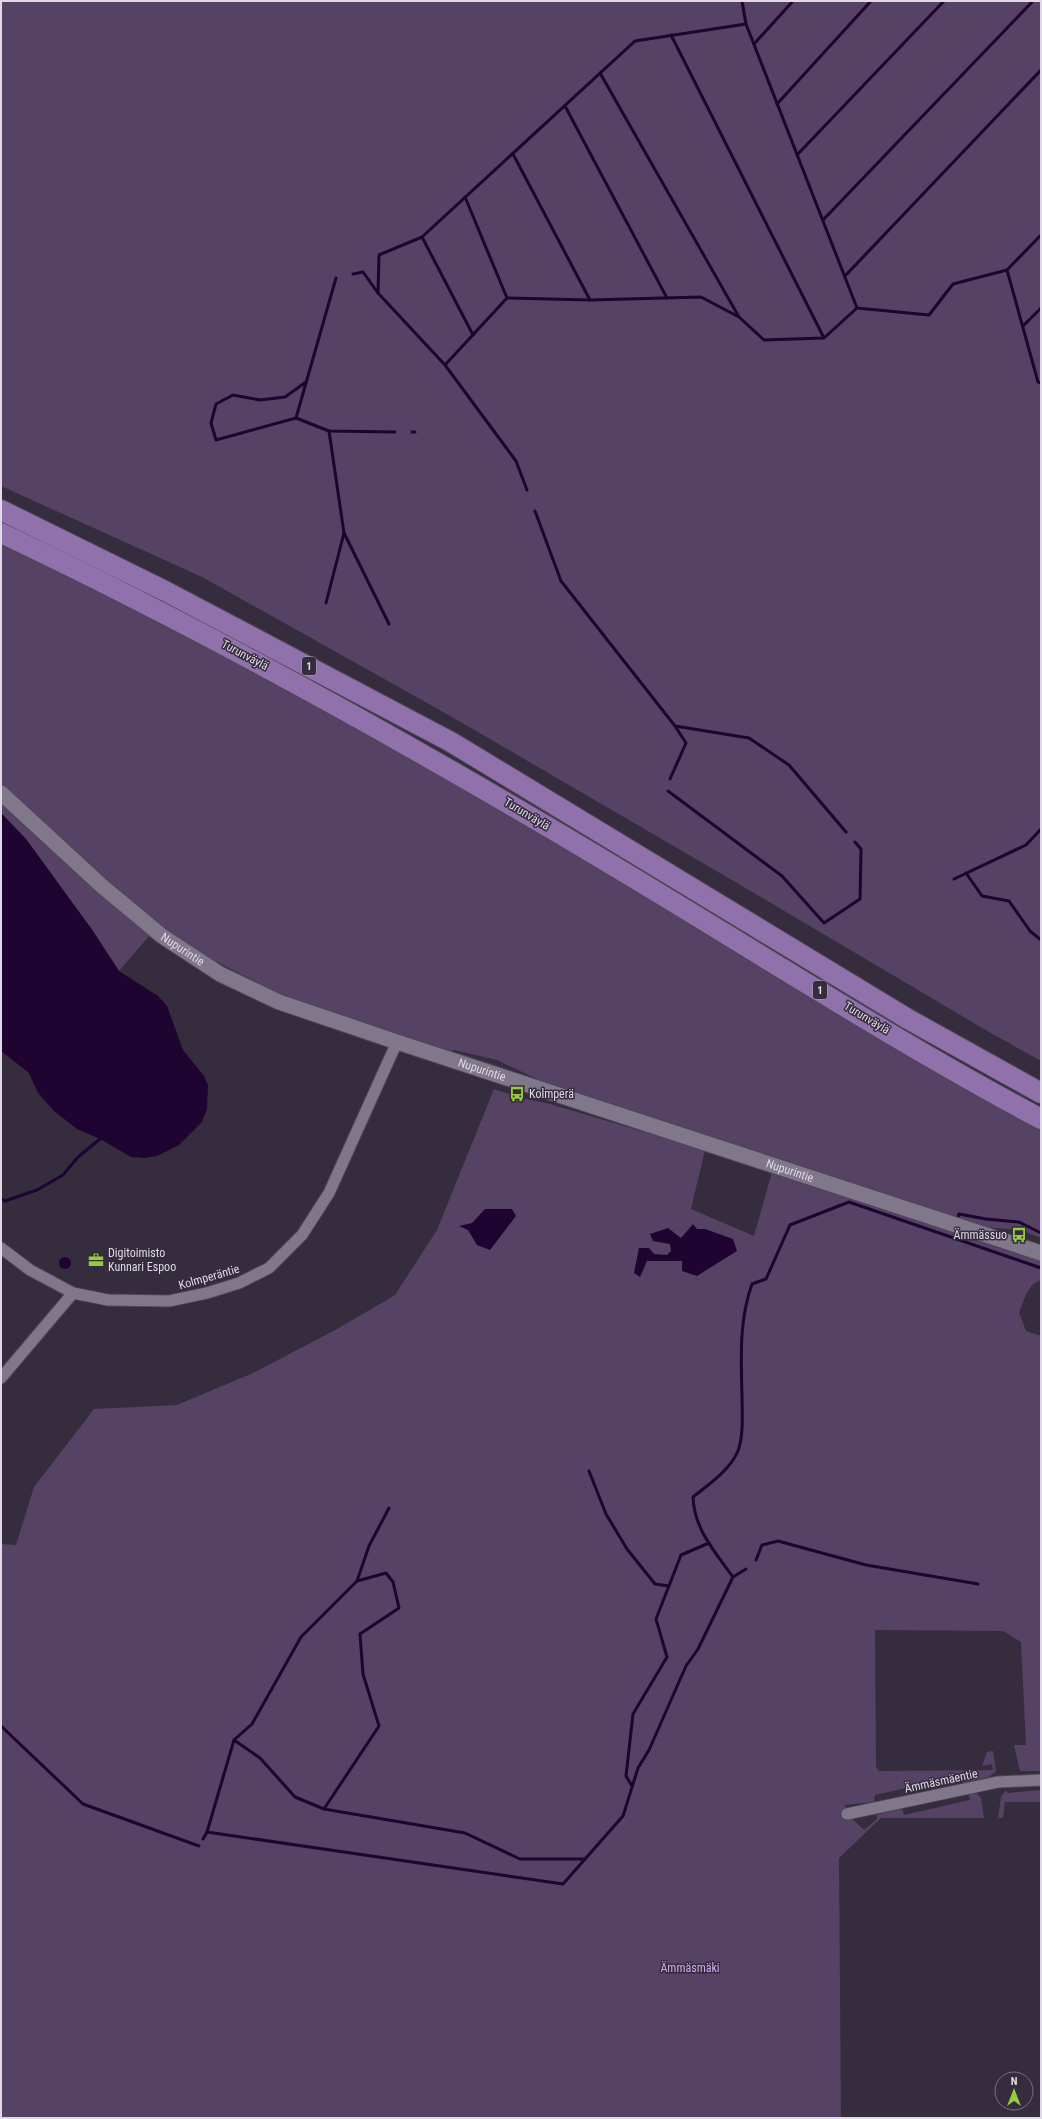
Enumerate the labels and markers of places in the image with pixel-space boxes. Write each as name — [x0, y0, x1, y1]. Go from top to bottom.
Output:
bus stop icon: Kolmperä — [508, 1085, 526, 1103]
place label: Kolmperä — [529, 1087, 574, 1101]
bus stop icon: Ämmässuo — [1010, 1226, 1028, 1244]
place label: Ämmässuo — [953, 1227, 1007, 1242]
place label: Digitoimisto Kunnari Espoo — [108, 1246, 176, 1274]
office icon: Digitoimisto Kunnari Espoo — [87, 1251, 105, 1269]

